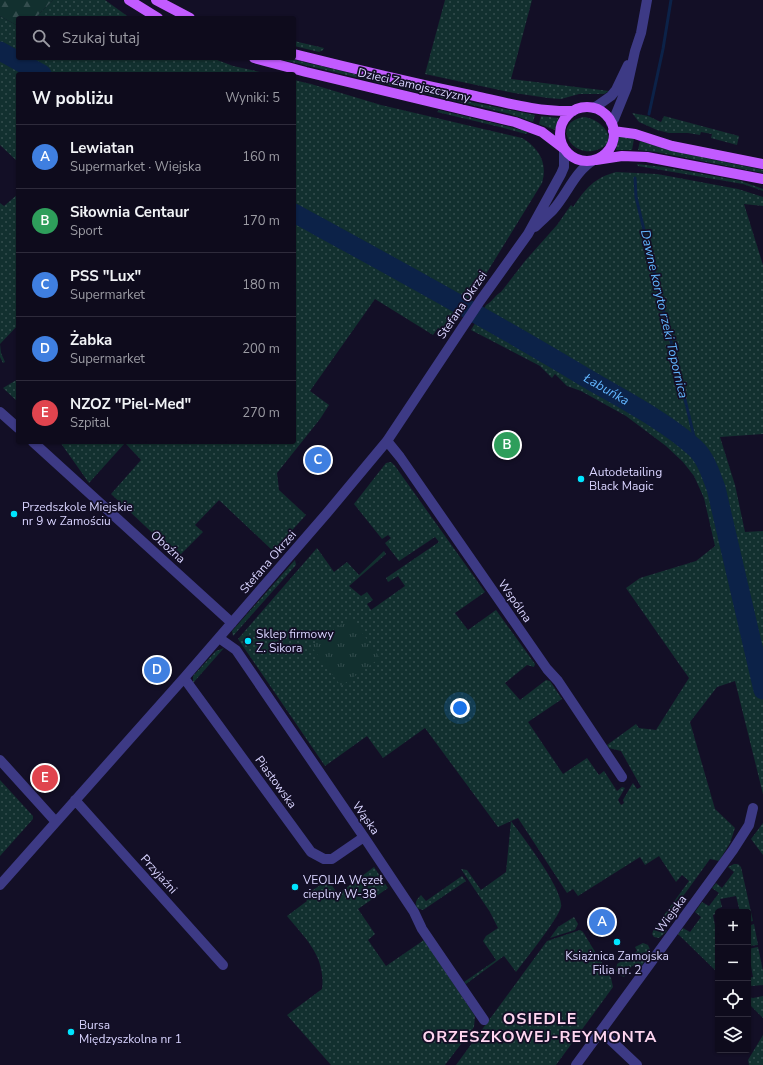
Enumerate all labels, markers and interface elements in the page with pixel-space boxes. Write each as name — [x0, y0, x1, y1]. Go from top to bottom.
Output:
search box — [16, 16, 296, 60]
icon: search — [30, 27, 52, 49]
text: Szukaj tutaj — [62, 28, 140, 48]
street label: Dzieci Zamojszczyzny — [356, 64, 473, 106]
text: W pobliżu — [32, 87, 113, 110]
text: Wyniki: 5 — [225, 89, 280, 107]
text: Lewiatan — [70, 138, 134, 158]
text: A — [40, 148, 50, 166]
text: 160 m — [242, 148, 280, 166]
text: Supermarket · Wiejska — [70, 158, 201, 176]
text: Siłownia Centaur — [70, 202, 189, 222]
text: B — [41, 212, 49, 230]
text: 170 m — [242, 212, 280, 230]
text: Sport — [70, 222, 102, 240]
water label: Dawne koryto rzeki Topornica — [636, 228, 692, 400]
text: PSS "Lux" — [70, 266, 141, 286]
street label: Stefana Okrzei — [433, 268, 491, 342]
text: C — [41, 276, 49, 294]
text: 180 m — [242, 276, 280, 294]
text: Supermarket — [70, 286, 145, 304]
text: Żabka — [70, 330, 112, 350]
text: D — [40, 340, 50, 358]
text: 200 m — [242, 340, 280, 358]
text: Supermarket — [70, 350, 145, 368]
water label: Łabuńka — [579, 369, 633, 410]
text: NZOZ "Piel-Med" — [70, 394, 191, 414]
text: E — [41, 404, 49, 422]
text: 270 m — [242, 404, 280, 422]
text: Szpital — [70, 414, 110, 432]
pin: B — [494, 430, 520, 460]
pin: C — [305, 445, 331, 475]
place label: Autodetailing Black Magic — [589, 464, 662, 494]
marker: Autodetailing Black Magic — [576, 474, 586, 484]
place label: Przedszkole Miejskie nr 9 w Zamościu — [22, 499, 133, 529]
marker: Przedszkole Miejskie nr 9 w Zamościu — [9, 509, 19, 519]
street label: Oboźna — [147, 527, 189, 567]
street label: Stefana Okrzei — [236, 527, 300, 597]
street label: Wspólna — [494, 576, 536, 626]
place label: Sklep firmowy Z. Sikora — [256, 626, 335, 656]
marker: Sklep firmowy Z. Sikora — [243, 636, 253, 646]
pin: D — [144, 655, 170, 685]
your location — [450, 698, 470, 718]
street label: Piastowska — [252, 753, 300, 811]
pin: E — [32, 763, 58, 793]
street label: Wąska — [349, 798, 383, 838]
street label: Przyjaźni — [137, 851, 181, 897]
place label: VEOLIA Węzeł cieplny W-38 — [302, 872, 384, 902]
marker: VEOLIA Węzeł cieplny W-38 — [290, 882, 300, 892]
street label: Wiejska — [652, 892, 690, 936]
pin: A — [589, 907, 615, 937]
map controls — [715, 909, 751, 1053]
button: + — [715, 909, 751, 945]
marker: Książnica Zamojska Filia nr. 2 — [612, 937, 622, 947]
button: − — [715, 945, 751, 981]
place label: Książnica Zamojska Filia nr. 2 — [565, 948, 669, 978]
button: locate — [715, 981, 751, 1017]
district label: OSIEDLE ORZESZKOWEJ-REYMONTA — [423, 1008, 657, 1048]
place label: Bursa Międzyszkolna nr 1 — [79, 1017, 182, 1047]
button: layers — [715, 1017, 751, 1053]
marker: Bursa Międzyszkolna nr 1 — [66, 1027, 76, 1037]

